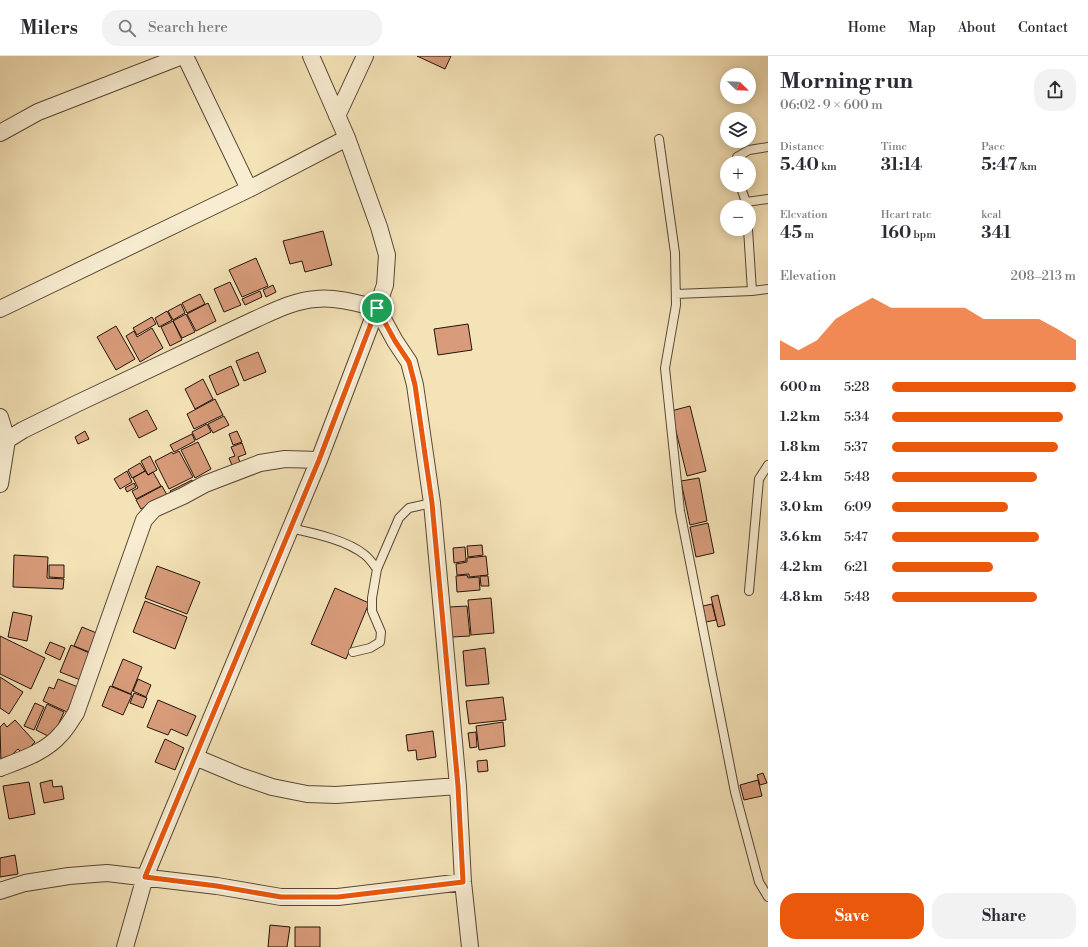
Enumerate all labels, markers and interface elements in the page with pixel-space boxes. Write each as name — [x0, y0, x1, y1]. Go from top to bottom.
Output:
search box — [102, 10, 382, 46]
text: Milers — [20, 16, 78, 40]
icon: search — [116, 17, 138, 39]
text: Search here — [148, 18, 228, 37]
text: Home — [848, 19, 886, 37]
text: Map — [908, 19, 936, 37]
text: About — [958, 19, 996, 37]
text: Contact — [1018, 19, 1068, 37]
north arrow — [720, 68, 756, 104]
map controls — [720, 68, 756, 236]
text: Morning run — [780, 68, 913, 95]
button: share — [1034, 69, 1076, 111]
text: 06:02 · 9 × 600 m — [780, 97, 883, 113]
button: layers — [720, 112, 756, 148]
text: Distance — [780, 140, 824, 154]
text: Time — [881, 140, 907, 154]
text: Pace — [981, 140, 1005, 154]
text: 5.40 — [780, 154, 819, 176]
text: 31:14 — [881, 154, 922, 176]
text: 5:47 — [981, 154, 1017, 176]
button: + — [720, 156, 756, 192]
text: km — [819, 160, 837, 174]
text: /km — [1017, 160, 1037, 174]
button: − — [720, 200, 756, 236]
text: Elevation — [780, 208, 828, 222]
text: Heart rate — [881, 208, 931, 222]
text: kcal — [981, 208, 1001, 222]
text: 45 — [780, 222, 802, 244]
text: 160 — [881, 222, 911, 244]
text: 341 — [981, 222, 1011, 244]
text: m — [802, 228, 814, 242]
text: bpm — [911, 228, 936, 242]
text: Elevation — [780, 268, 836, 284]
text: 208–213 m — [1011, 268, 1076, 284]
pin — [360, 291, 394, 325]
icon: arrive — [366, 297, 388, 319]
text: 600 m — [780, 379, 821, 395]
text: 5:28 — [844, 379, 869, 395]
text: 1.2 km — [780, 409, 820, 425]
text: 5:34 — [844, 409, 869, 425]
text: 1.8 km — [780, 439, 820, 455]
text: 5:37 — [844, 439, 868, 455]
text: 2.4 km — [780, 469, 822, 485]
text: 5:48 — [844, 469, 870, 485]
text: 3.0 km — [780, 499, 823, 515]
text: 6:09 — [844, 499, 871, 515]
text: 3.6 km — [780, 529, 822, 545]
text: 5:47 — [844, 529, 868, 545]
text: 4.2 km — [780, 559, 822, 575]
text: 6:21 — [844, 559, 868, 575]
text: 4.8 km — [780, 589, 823, 605]
text: 5:48 — [844, 589, 870, 605]
button: Save — [780, 893, 924, 939]
button: Share — [932, 893, 1076, 939]

